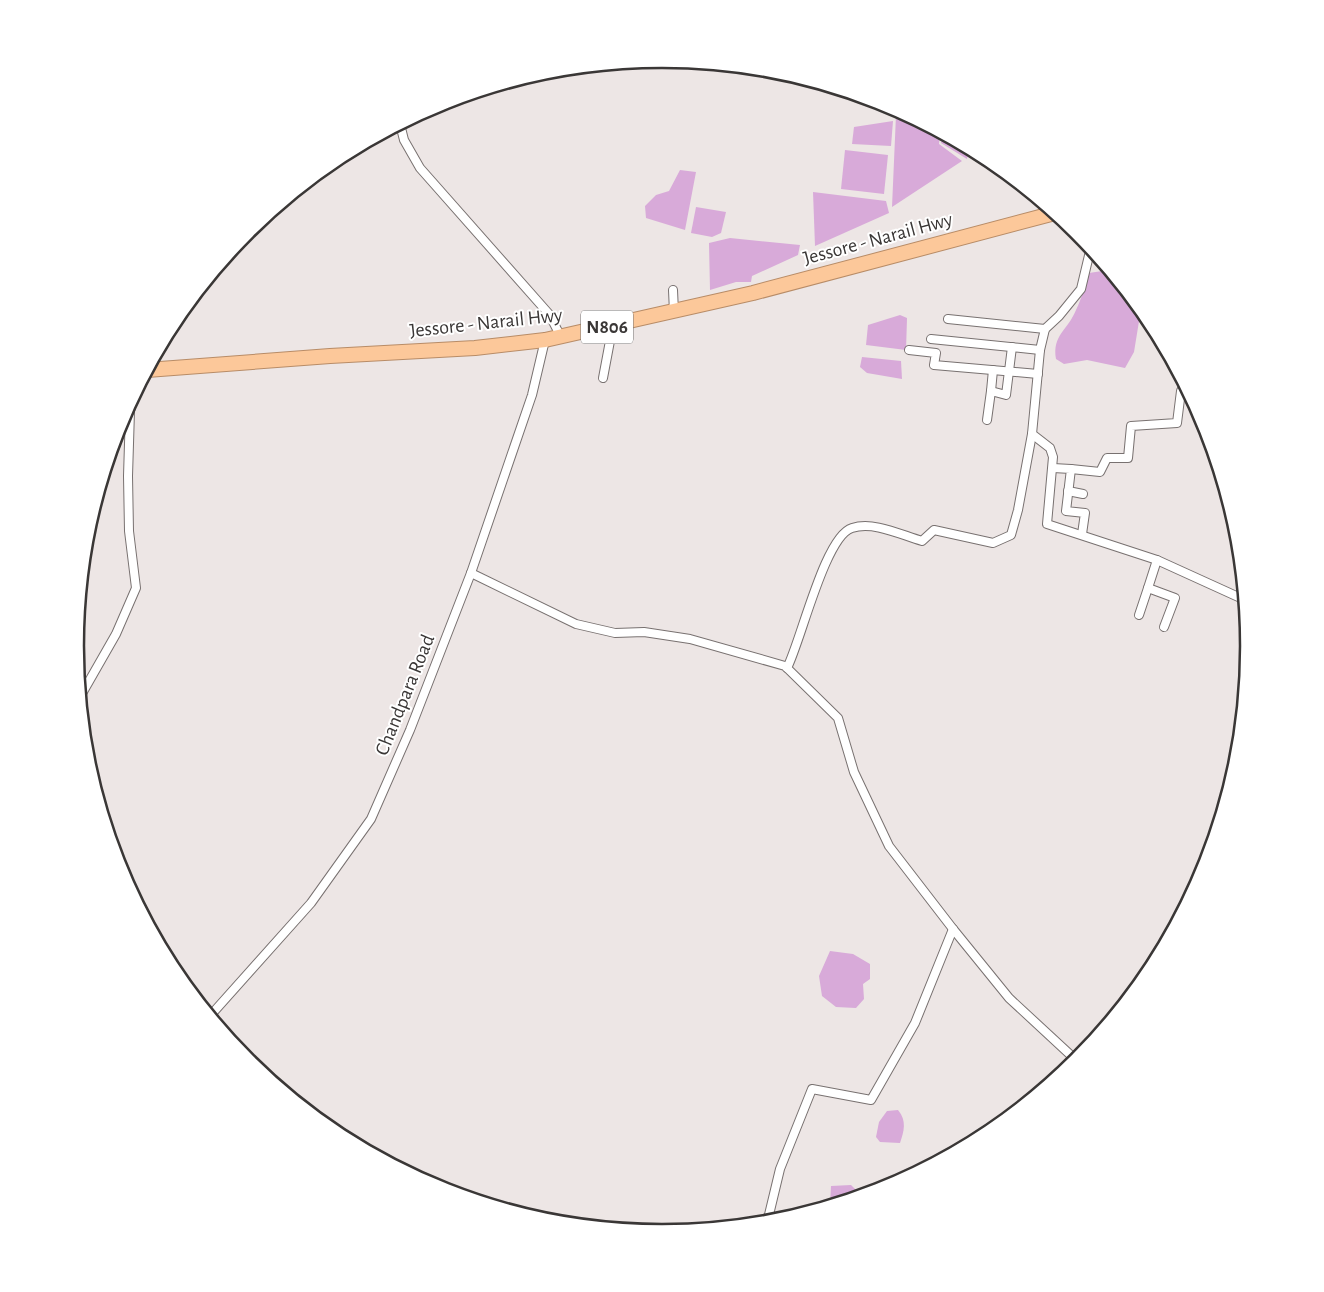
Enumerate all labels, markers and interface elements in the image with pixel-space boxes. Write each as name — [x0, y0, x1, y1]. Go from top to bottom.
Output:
street label: Jessore - Narail Hwy — [801, 209, 955, 269]
street label: Jessore - Narail Hwy — [408, 305, 564, 341]
road number: N806 — [581, 311, 633, 344]
street label: Chandpara Road — [372, 632, 438, 758]

